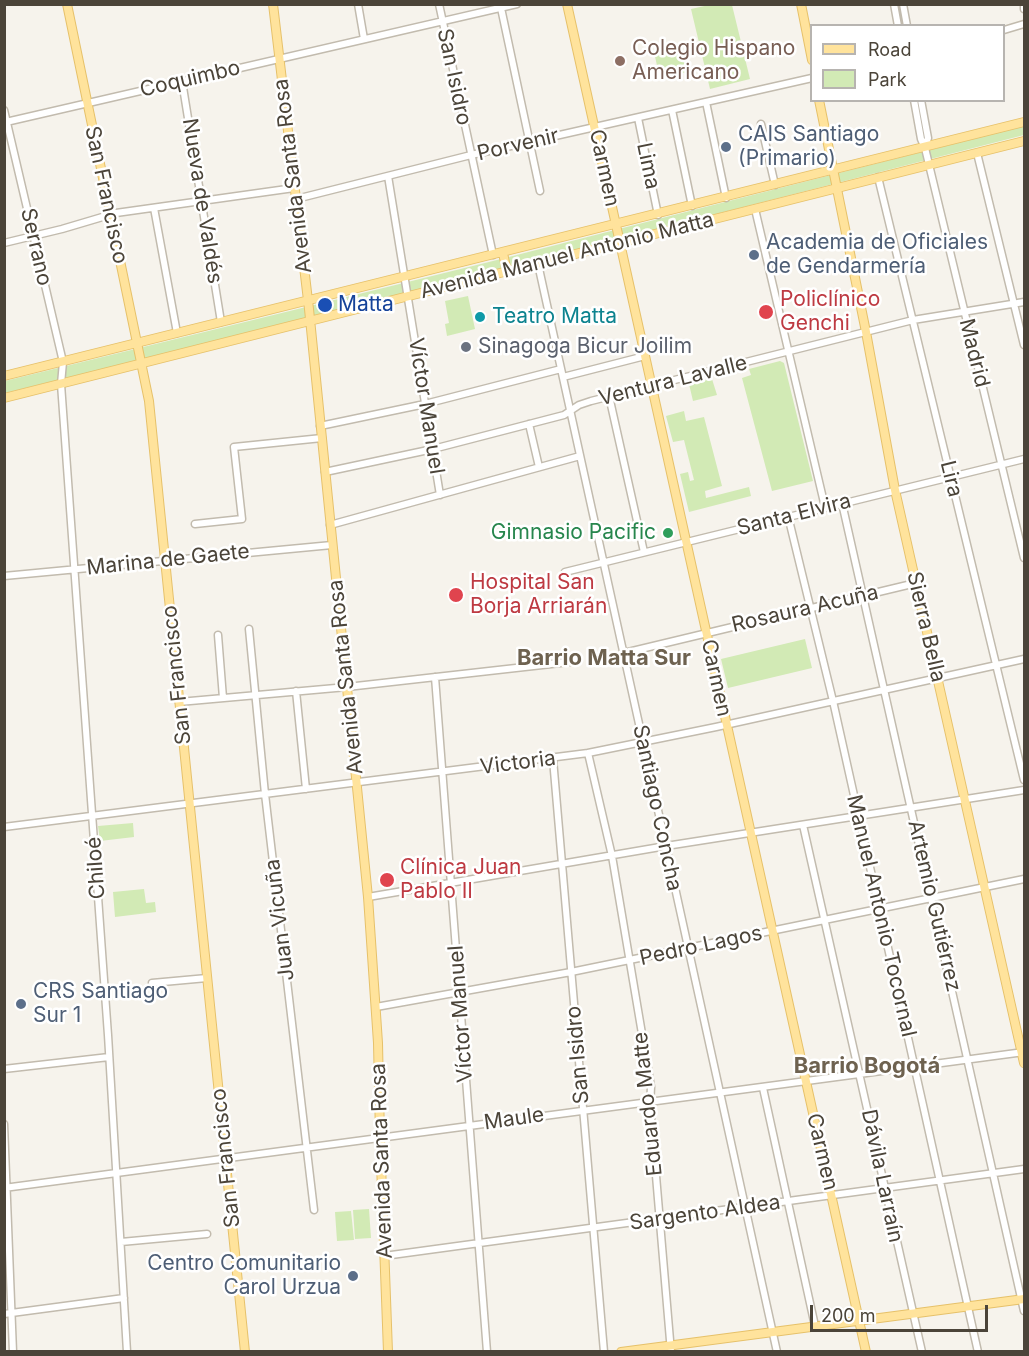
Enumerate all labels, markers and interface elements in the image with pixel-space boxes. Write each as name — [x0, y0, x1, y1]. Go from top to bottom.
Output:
legend — [810, 24, 1005, 102]
street label: San Isidro — [431, 26, 477, 128]
place label: Colegio Hispano Americano — [632, 36, 795, 86]
text: Road — [868, 39, 911, 60]
marker: Colegio Hispano Americano — [613, 54, 627, 68]
street label: Coquimbo — [137, 55, 243, 103]
text: Park — [868, 69, 907, 90]
street label: Avenida Santa Rosa — [269, 77, 317, 275]
street label: Nueva de Valdés — [176, 117, 228, 285]
place label: CAIS Santiago (Primario) — [738, 122, 879, 172]
street label: Porvenir — [475, 123, 561, 167]
street label: San Francisco — [79, 124, 133, 266]
street label: Carmen — [584, 127, 624, 209]
street label: Lima — [631, 140, 665, 192]
marker: CAIS Santiago (Primario) — [719, 140, 733, 154]
street label: Serrano — [15, 206, 57, 288]
street label: Avenida Manuel Antonio Matta — [418, 207, 716, 305]
place label: Academia de Oficiales de Gendarmería — [766, 230, 988, 280]
marker: Academia de Oficiales de Gendarmería — [747, 248, 761, 262]
place label: Policlínico Genchi — [780, 287, 880, 337]
place label: Matta — [338, 292, 394, 318]
marker: Matta — [316, 296, 334, 314]
marker: Policlínico Genchi — [757, 303, 775, 321]
place label: Teatro Matta — [492, 304, 617, 330]
marker: Teatro Matta — [473, 310, 487, 324]
street label: Madrid — [953, 316, 995, 390]
place label: Sinagoga Bicur Joilim — [478, 334, 692, 360]
street label: Víctor Manuel — [403, 336, 449, 476]
marker: Sinagoga Bicur Joilim — [459, 340, 473, 354]
street label: Ventura Lavalle — [596, 350, 750, 412]
street label: Lira — [934, 458, 968, 500]
street label: Santa Elvira — [734, 489, 854, 541]
place label: Gimnasio Pacific — [491, 520, 656, 546]
marker: Gimnasio Pacific — [661, 526, 675, 540]
street label: Marina de Gaete — [85, 539, 251, 581]
street label: Sierra Bella — [901, 569, 951, 685]
place label: Hospital San Borja Arriarán — [470, 570, 607, 620]
street label: Avenida Santa Rosa — [323, 578, 369, 776]
street label: Rosaura Acuña — [729, 580, 881, 638]
marker: Hospital San Borja Arriarán — [447, 586, 465, 604]
street label: San Francisco — [157, 604, 197, 746]
street label: Carmen — [696, 637, 736, 719]
district label: Barrio Matta Sur — [517, 645, 691, 671]
street label: Santiago Concha — [627, 723, 687, 893]
street label: Victoria — [479, 746, 557, 780]
street label: Manuel Antonio Tocornal — [841, 793, 921, 1039]
street label: Artemio Gutiérrez — [902, 818, 966, 994]
street label: Chiloé — [81, 836, 111, 900]
place label: Clínica Juan Pablo II — [400, 855, 522, 905]
street label: Juan Vicuña — [260, 858, 300, 982]
marker: Clínica Juan Pablo II — [378, 871, 396, 889]
street label: Pedro Lagos — [637, 921, 765, 971]
street label: Víctor Manuel — [444, 945, 478, 1083]
place label: CRS Santiago Sur 1 — [33, 979, 168, 1029]
marker: CRS Santiago Sur 1 — [14, 997, 28, 1011]
street label: San Isidro — [561, 1005, 595, 1105]
street label: Eduardo Matte — [628, 1031, 668, 1177]
district label: Barrio Bogotá — [794, 1053, 940, 1079]
street label: Avenida Santa Rosa — [366, 1063, 398, 1259]
street label: San Francisco — [206, 1087, 246, 1229]
street label: Maule — [482, 1102, 546, 1136]
street label: Dávila Larraín — [856, 1107, 908, 1245]
street label: Carmen — [801, 1111, 843, 1193]
street label: Sargento Aldea — [628, 1190, 782, 1236]
place label: Centro Comunitario Carol Urzua — [147, 1251, 341, 1301]
marker: Centro Comunitario Carol Urzua — [346, 1269, 360, 1283]
scale bar — [813, 1293, 992, 1331]
text: 200 m — [821, 1305, 876, 1326]

